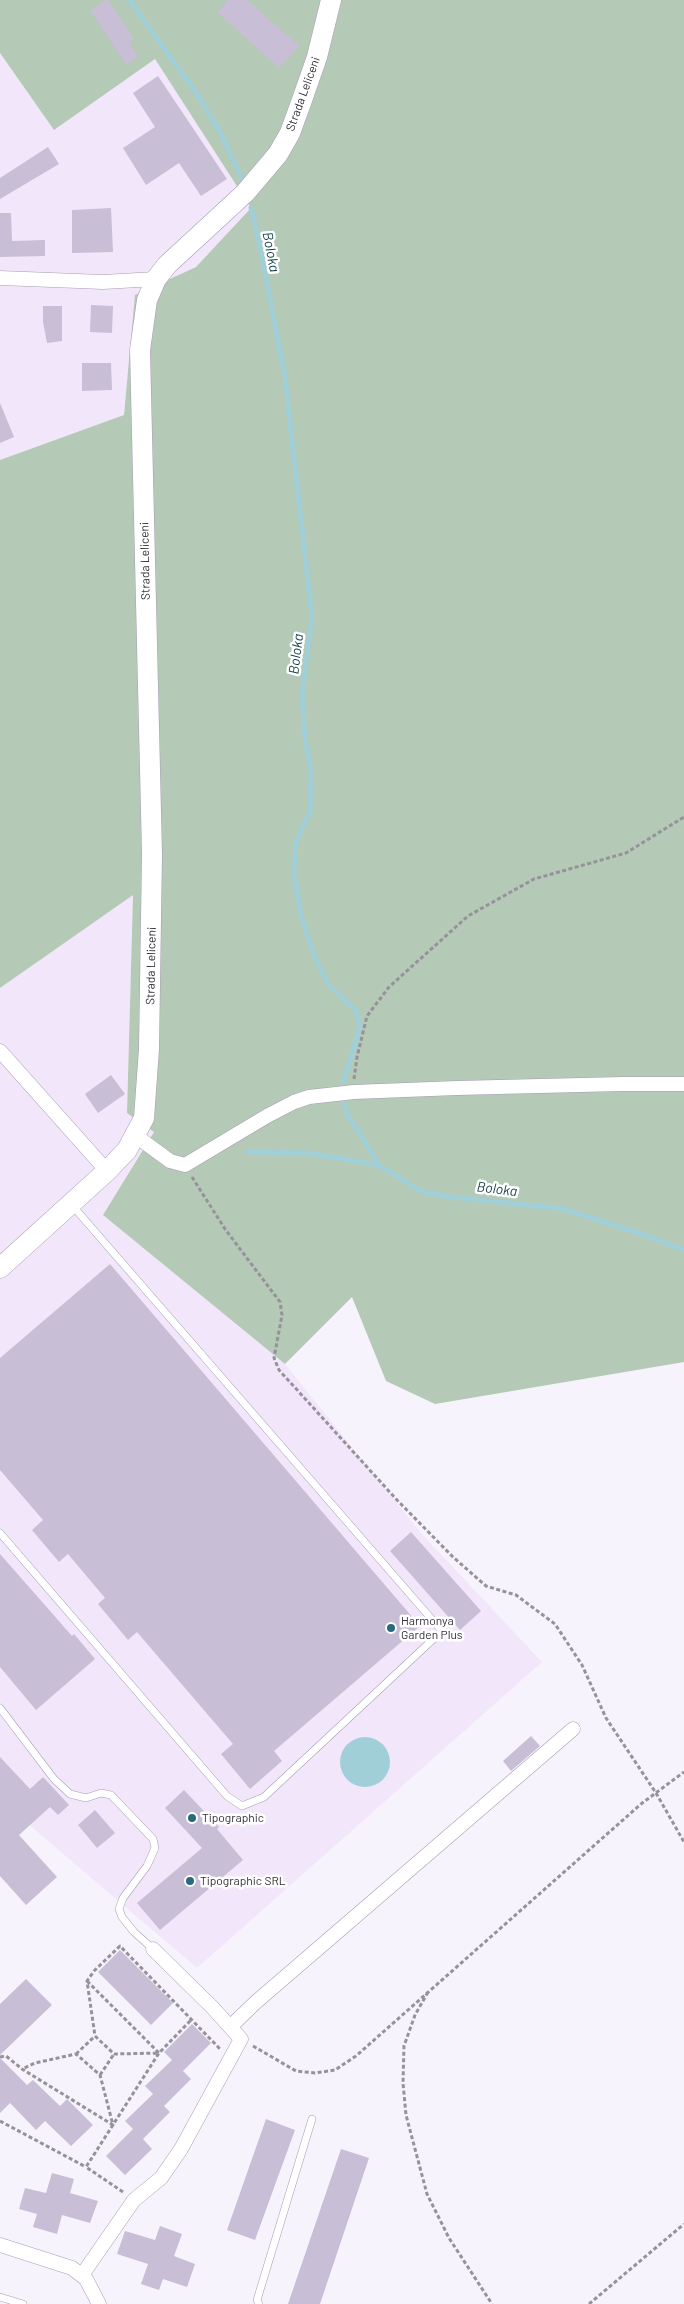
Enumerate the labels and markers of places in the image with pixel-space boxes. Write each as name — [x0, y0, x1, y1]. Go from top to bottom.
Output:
place label: Harmonya Garden Plus — [401, 1614, 463, 1642]
marker: Harmonya Garden Plus — [385, 1622, 397, 1634]
place label: Tipographic — [202, 1811, 264, 1825]
marker: Tipographic — [186, 1812, 198, 1824]
place label: Tipographic SRL — [200, 1874, 286, 1888]
marker: Tipographic SRL — [184, 1875, 196, 1887]

